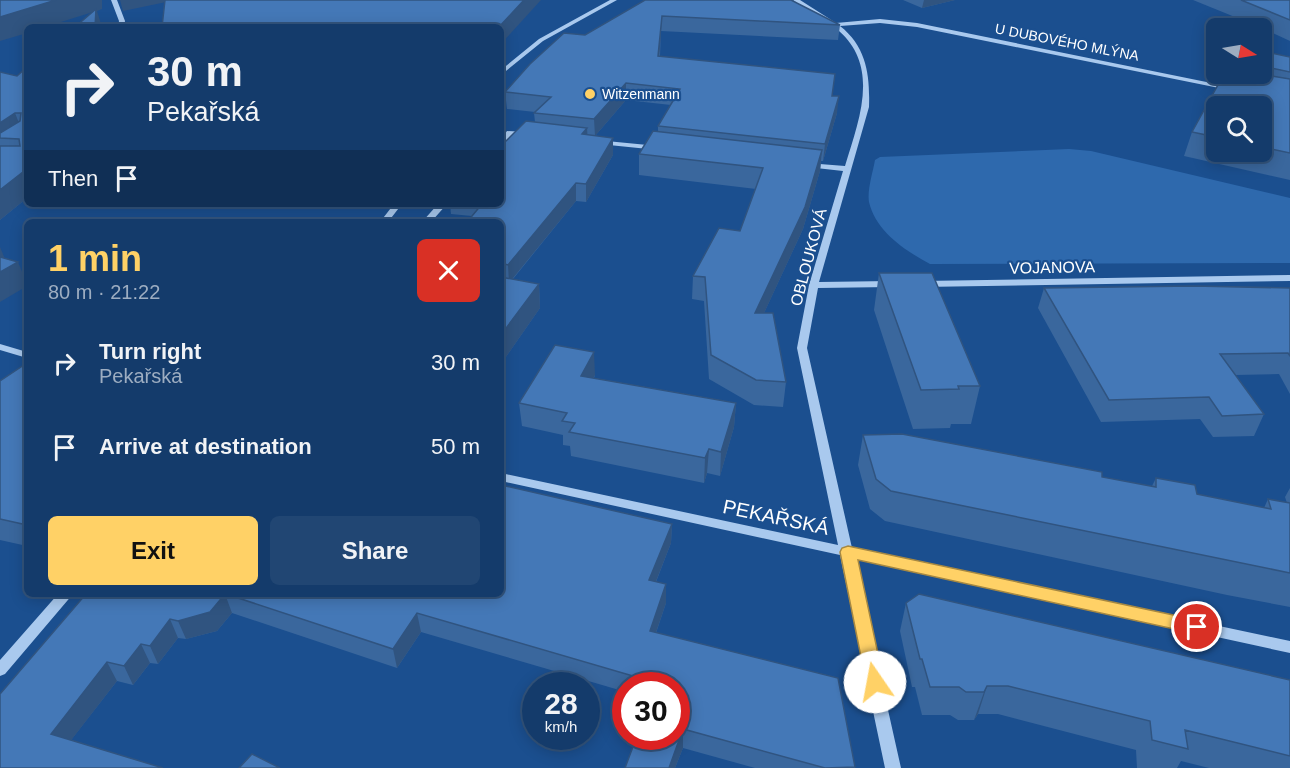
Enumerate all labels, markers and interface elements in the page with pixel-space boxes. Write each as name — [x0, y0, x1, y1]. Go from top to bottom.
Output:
north arrow — [1206, 18, 1272, 84]
map controls — [1206, 18, 1272, 162]
street label: U DUBOVÉHO MLÝNA — [994, 20, 1141, 64]
icon: right — [48, 48, 126, 126]
text: 30 m — [147, 48, 243, 95]
place label: Witzenmann — [602, 86, 680, 102]
marker: Witzenmann — [583, 87, 597, 101]
button: search — [1206, 96, 1272, 162]
text: Pekařská — [147, 97, 260, 127]
icon: arrive — [110, 162, 143, 195]
text: Then — [48, 166, 98, 191]
street label: OBLOUKOVÁ — [786, 206, 830, 308]
text: 1 min — [48, 238, 142, 279]
button: close — [417, 239, 480, 302]
street label: VOJANOVA — [1009, 258, 1095, 277]
text: 80 m · 21:22 — [48, 281, 160, 303]
text: Turn right — [99, 339, 201, 364]
icon: right — [48, 347, 81, 380]
text: 30 m — [431, 350, 480, 375]
text: Pekařská — [99, 365, 182, 387]
icon: arrive — [48, 431, 81, 464]
text: Arrive at destination — [99, 434, 312, 459]
text: 50 m — [431, 434, 480, 459]
street label: PEKAŘSKÁ — [721, 495, 832, 539]
button: Exit — [48, 516, 258, 585]
button: Share — [270, 516, 480, 585]
pin — [1171, 601, 1222, 652]
icon: arrive — [1180, 610, 1213, 643]
position arrow — [843, 650, 907, 714]
speed limit sign: 30 — [612, 672, 690, 750]
text: 28 — [544, 687, 578, 720]
text: km/h — [545, 718, 577, 735]

